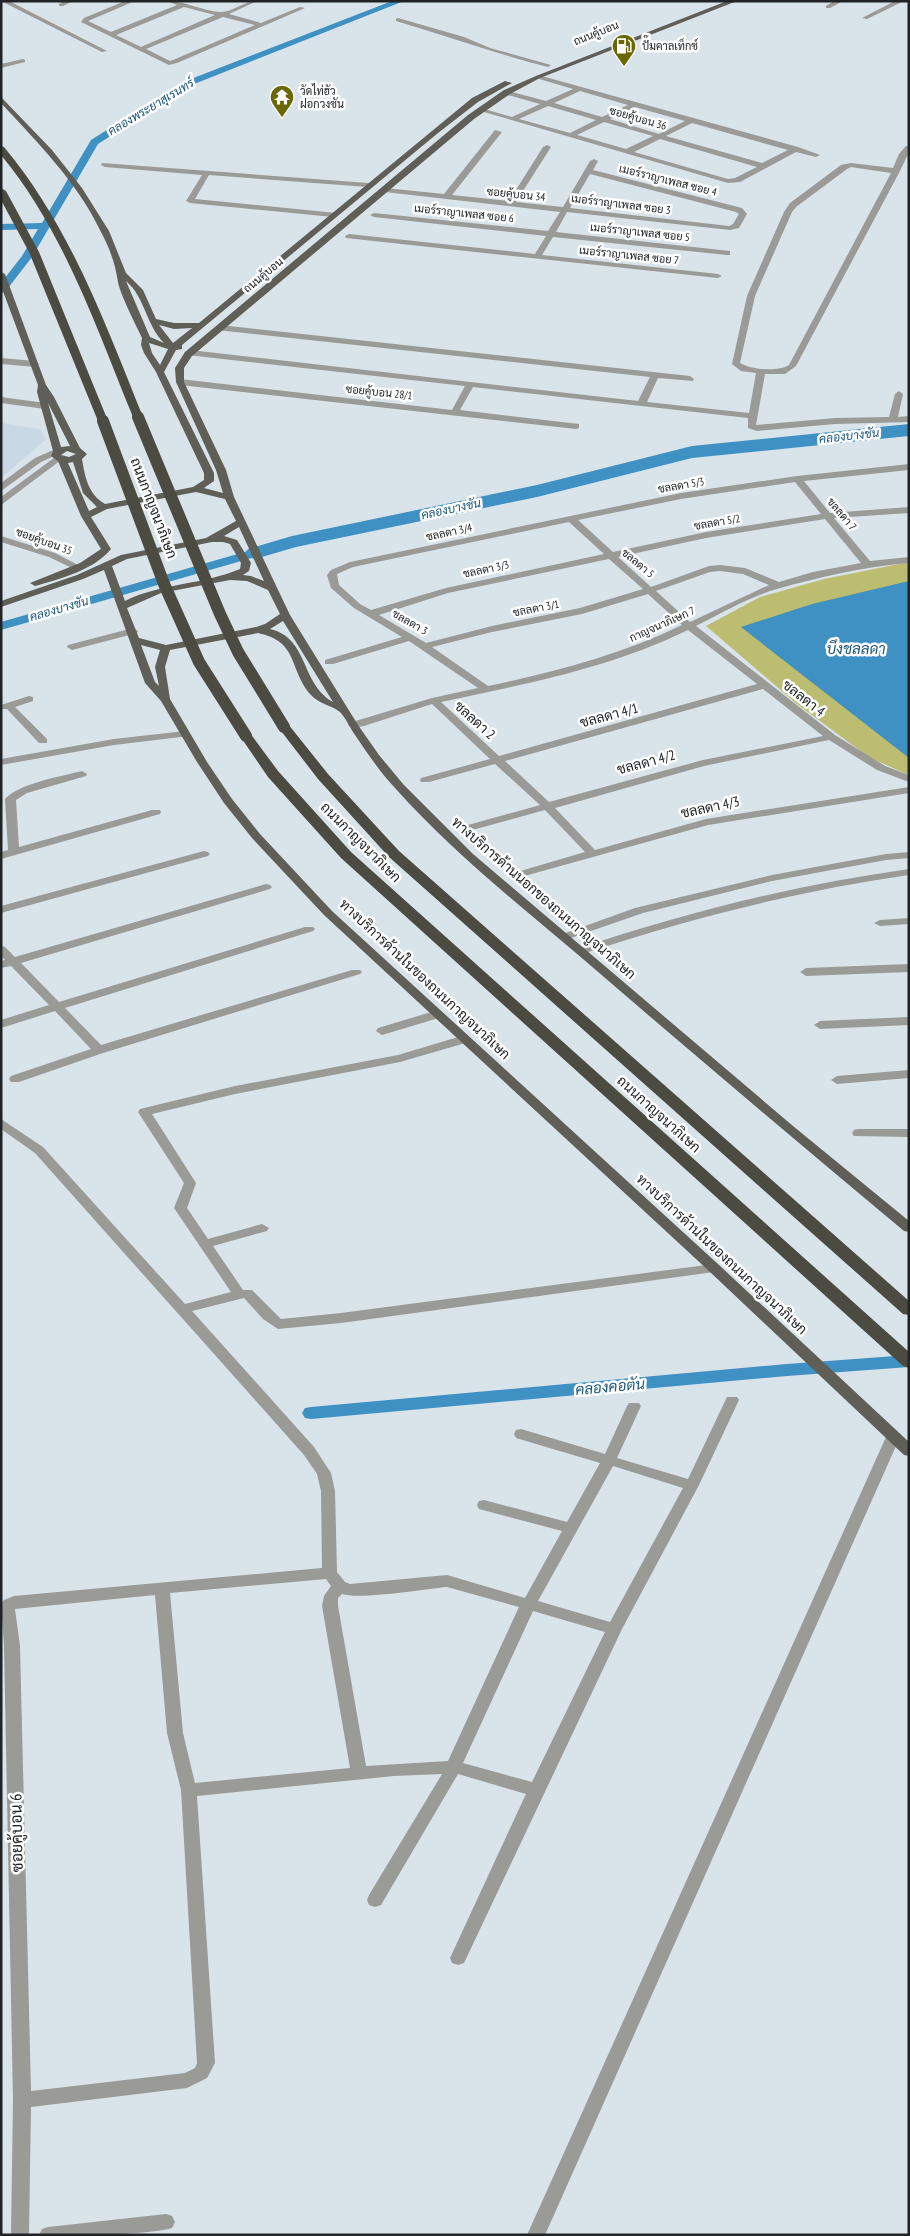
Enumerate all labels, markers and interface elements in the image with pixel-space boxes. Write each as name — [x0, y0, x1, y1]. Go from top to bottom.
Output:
street label: ถนนคู้บอน — [571, 18, 621, 49]
fuel station icon: ปั๊มคาลเท็กซ์ — [611, 33, 637, 67]
place label: ปั๊มคาลเท็กซ์ — [642, 35, 698, 53]
water label: คลองพระยาสุเรนทร์ — [105, 74, 199, 140]
place label: วัดไท่ฮัว ฝอกวงซัน — [300, 83, 344, 111]
temple icon: วัดไท่ฮัว ฝอกวงซัน — [269, 84, 295, 118]
street label: ซอยคู้บอน 36 — [607, 103, 668, 134]
street label: เมอร์ราญาเพลส ซอย 4 — [618, 160, 719, 199]
street label: ซอยคู้บอน 34 — [486, 184, 546, 205]
street label: เมอร์ราญาเพลส ซอย 3 — [570, 190, 672, 217]
street label: เมอร์ราญาเพลส ซอย 6 — [413, 200, 515, 225]
street label: เมอร์ราญาเพลส ซอย 5 — [589, 219, 691, 244]
street label: เมอร์ราญาเพลส ซอย 7 — [578, 242, 680, 267]
street label: ถนนคู้บอน — [240, 254, 286, 296]
street label: ซอยคู้บอน 28/1 — [345, 382, 413, 403]
water label: คลองบางชัน — [818, 425, 880, 446]
street label: ถนนกาญจนาภิเษก — [127, 455, 181, 561]
street label: ชลลดา 5/3 — [657, 474, 705, 496]
water label: คลองบางชัน — [420, 495, 482, 522]
street label: ชลลดา 7 — [824, 495, 860, 533]
street label: ชลลดา 5/2 — [693, 511, 741, 533]
street label: ชลลดา 3/4 — [425, 520, 473, 544]
street label: ซอยคู้บอน 35 — [14, 524, 74, 559]
street label: ชลลดา 5 — [619, 545, 657, 581]
street label: ชลลดา 3/3 — [462, 557, 510, 581]
water label: คลองบางชัน — [28, 593, 90, 624]
street label: ชลลดา 3/1 — [512, 597, 560, 619]
street label: กาญจนาภิเษก 7 — [627, 603, 697, 645]
street label: ชลลดา 3 — [390, 606, 430, 638]
water label: บึงชลลดา — [826, 639, 886, 658]
street label: ชลลดา 4 — [779, 676, 829, 721]
street label: ชลลดา 2 — [451, 697, 499, 743]
street label: ชลลดา 4/1 — [578, 699, 640, 731]
street label: ชลลดา 4/2 — [615, 746, 677, 778]
street label: ชลลดา 4/3 — [679, 792, 741, 822]
street label: ถนนกาญจนาภิเษก — [317, 798, 405, 886]
street label: ทางบริการด้านนอกของถนนกาญจนาภิเษก — [448, 813, 640, 983]
street label: ทางบริการด้านในของถนนกาญจนาภิเษก — [336, 895, 514, 1063]
street label: ถนนกาญจนาภิเษก — [613, 1072, 705, 1156]
street label: ทางบริการด้านในของถนนกาญจนาภิเษก — [633, 1170, 811, 1338]
water label: คลองคอตัน — [574, 1374, 646, 1399]
street label: ซอยคู้บอน 6 — [5, 1794, 29, 1872]

